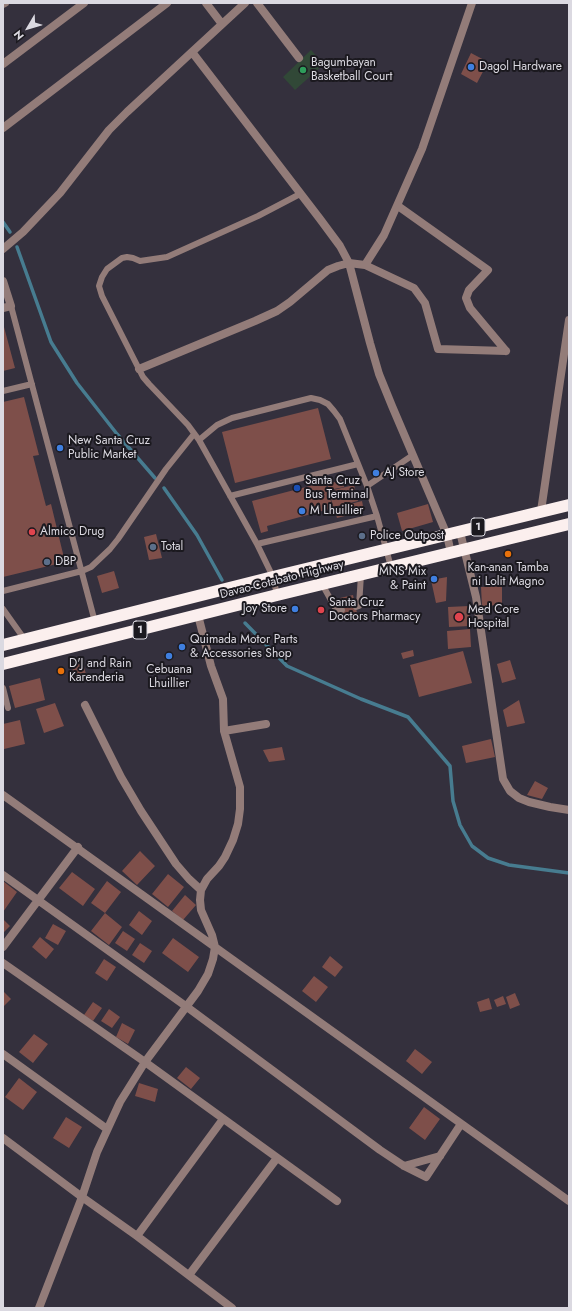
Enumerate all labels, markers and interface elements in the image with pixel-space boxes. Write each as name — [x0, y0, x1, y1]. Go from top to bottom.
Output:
north arrow — [8, 8, 48, 48]
text: N — [10, 27, 28, 44]
place label: Bagumbayan Basketball Court — [311, 56, 392, 84]
place label: Dagol Hardware — [479, 60, 562, 74]
marker: Dagol Hardware — [466, 62, 476, 72]
marker: Bagumbayan Basketball Court — [298, 65, 308, 75]
place label: New Santa Cruz Public Market — [68, 434, 150, 462]
marker: New Santa Cruz Public Market — [55, 443, 65, 453]
place label: AJ Store — [384, 466, 425, 480]
marker: AJ Store — [371, 468, 381, 478]
place label: Santa Cruz Bus Terminal — [305, 474, 368, 502]
marker: Santa Cruz Bus Terminal — [292, 483, 302, 493]
place label: M Lhuillier — [310, 504, 363, 518]
marker: M Lhuillier — [297, 506, 307, 516]
road number: 1 — [471, 518, 485, 536]
place label: Almico Drug — [40, 525, 104, 539]
marker: Almico Drug — [27, 527, 37, 537]
place label: Police Outpost — [370, 529, 444, 543]
marker: Police Outpost — [357, 531, 367, 541]
place label: Total — [161, 540, 183, 554]
marker: Total — [148, 542, 158, 552]
marker: Kan-anan Tamba ni Lolit Magno — [503, 549, 513, 559]
place label: DBP — [55, 555, 76, 569]
marker: DBP — [42, 557, 52, 567]
street label: Davao-Cotabato Highway — [219, 558, 345, 602]
place label: Kan-anan Tamba ni Lolit Magno — [467, 561, 549, 589]
place label: MNS Mix & Paint — [379, 565, 426, 593]
marker: MNS Mix & Paint — [429, 574, 439, 584]
place label: Santa Cruz Doctors Pharmacy — [329, 596, 420, 624]
place label: Joy Store — [243, 602, 287, 616]
place label: Med Core Hospital — [468, 603, 519, 631]
marker: Joy Store — [290, 604, 300, 614]
marker: Santa Cruz Doctors Pharmacy — [316, 605, 326, 615]
marker: Med Core Hospital — [453, 611, 465, 623]
road number: 1 — [133, 621, 147, 639]
place label: Quimada Motor Parts & Accessories Shop — [190, 633, 297, 661]
marker: Quimada Motor Parts & Accessories Shop — [177, 642, 187, 652]
marker: Cebuana Lhuillier — [164, 651, 174, 661]
place label: D'J and Rain Karenderia — [69, 657, 131, 685]
place label: Cebuana Lhuillier — [146, 663, 192, 691]
marker: D'J and Rain Karenderia — [56, 666, 66, 676]

